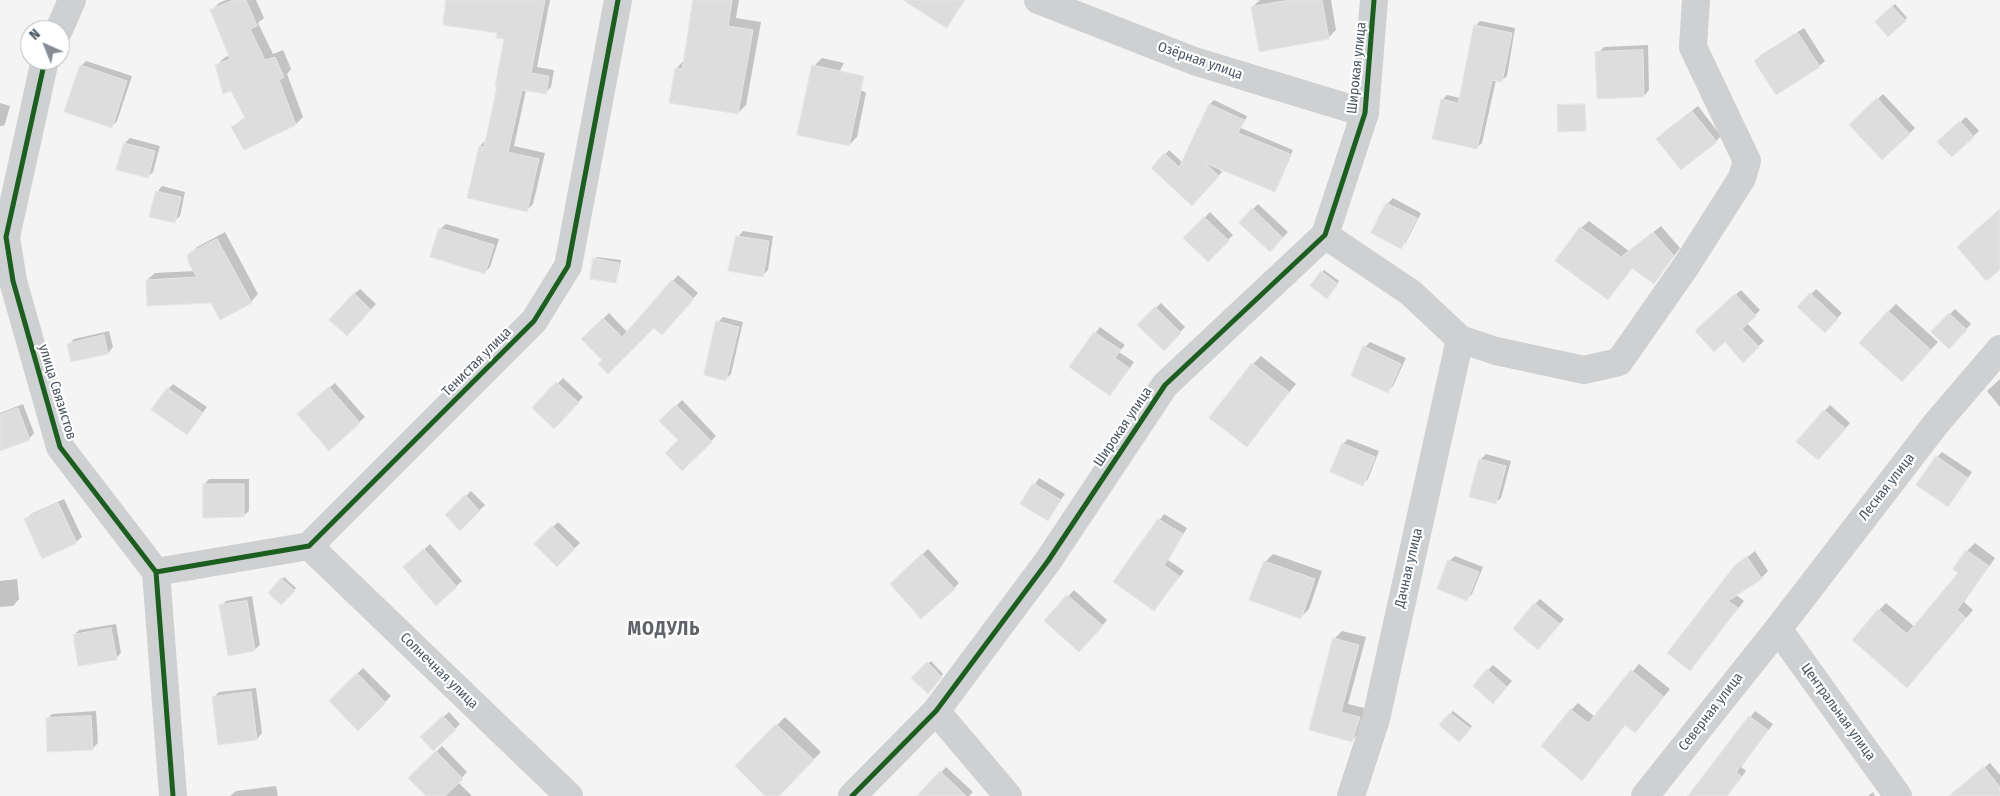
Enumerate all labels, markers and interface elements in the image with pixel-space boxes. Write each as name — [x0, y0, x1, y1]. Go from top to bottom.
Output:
north arrow — [20, 20, 70, 70]
street label: Широкая улица — [1344, 21, 1370, 115]
text: N — [26, 26, 44, 44]
street label: Озёрная улица — [1155, 39, 1245, 83]
street label: Тенистая улица — [439, 324, 515, 400]
street label: улица Связистов — [35, 342, 79, 442]
street label: Широкая улица — [1090, 384, 1156, 470]
street label: Лесная улица — [1856, 450, 1918, 524]
street label: Дачная улица — [1392, 527, 1426, 609]
district label: МОДУЛЬ — [627, 619, 701, 641]
street label: Солнечная улица — [396, 629, 482, 713]
street label: Центральная улица — [1797, 660, 1879, 764]
street label: Северная улица — [1675, 670, 1747, 754]

